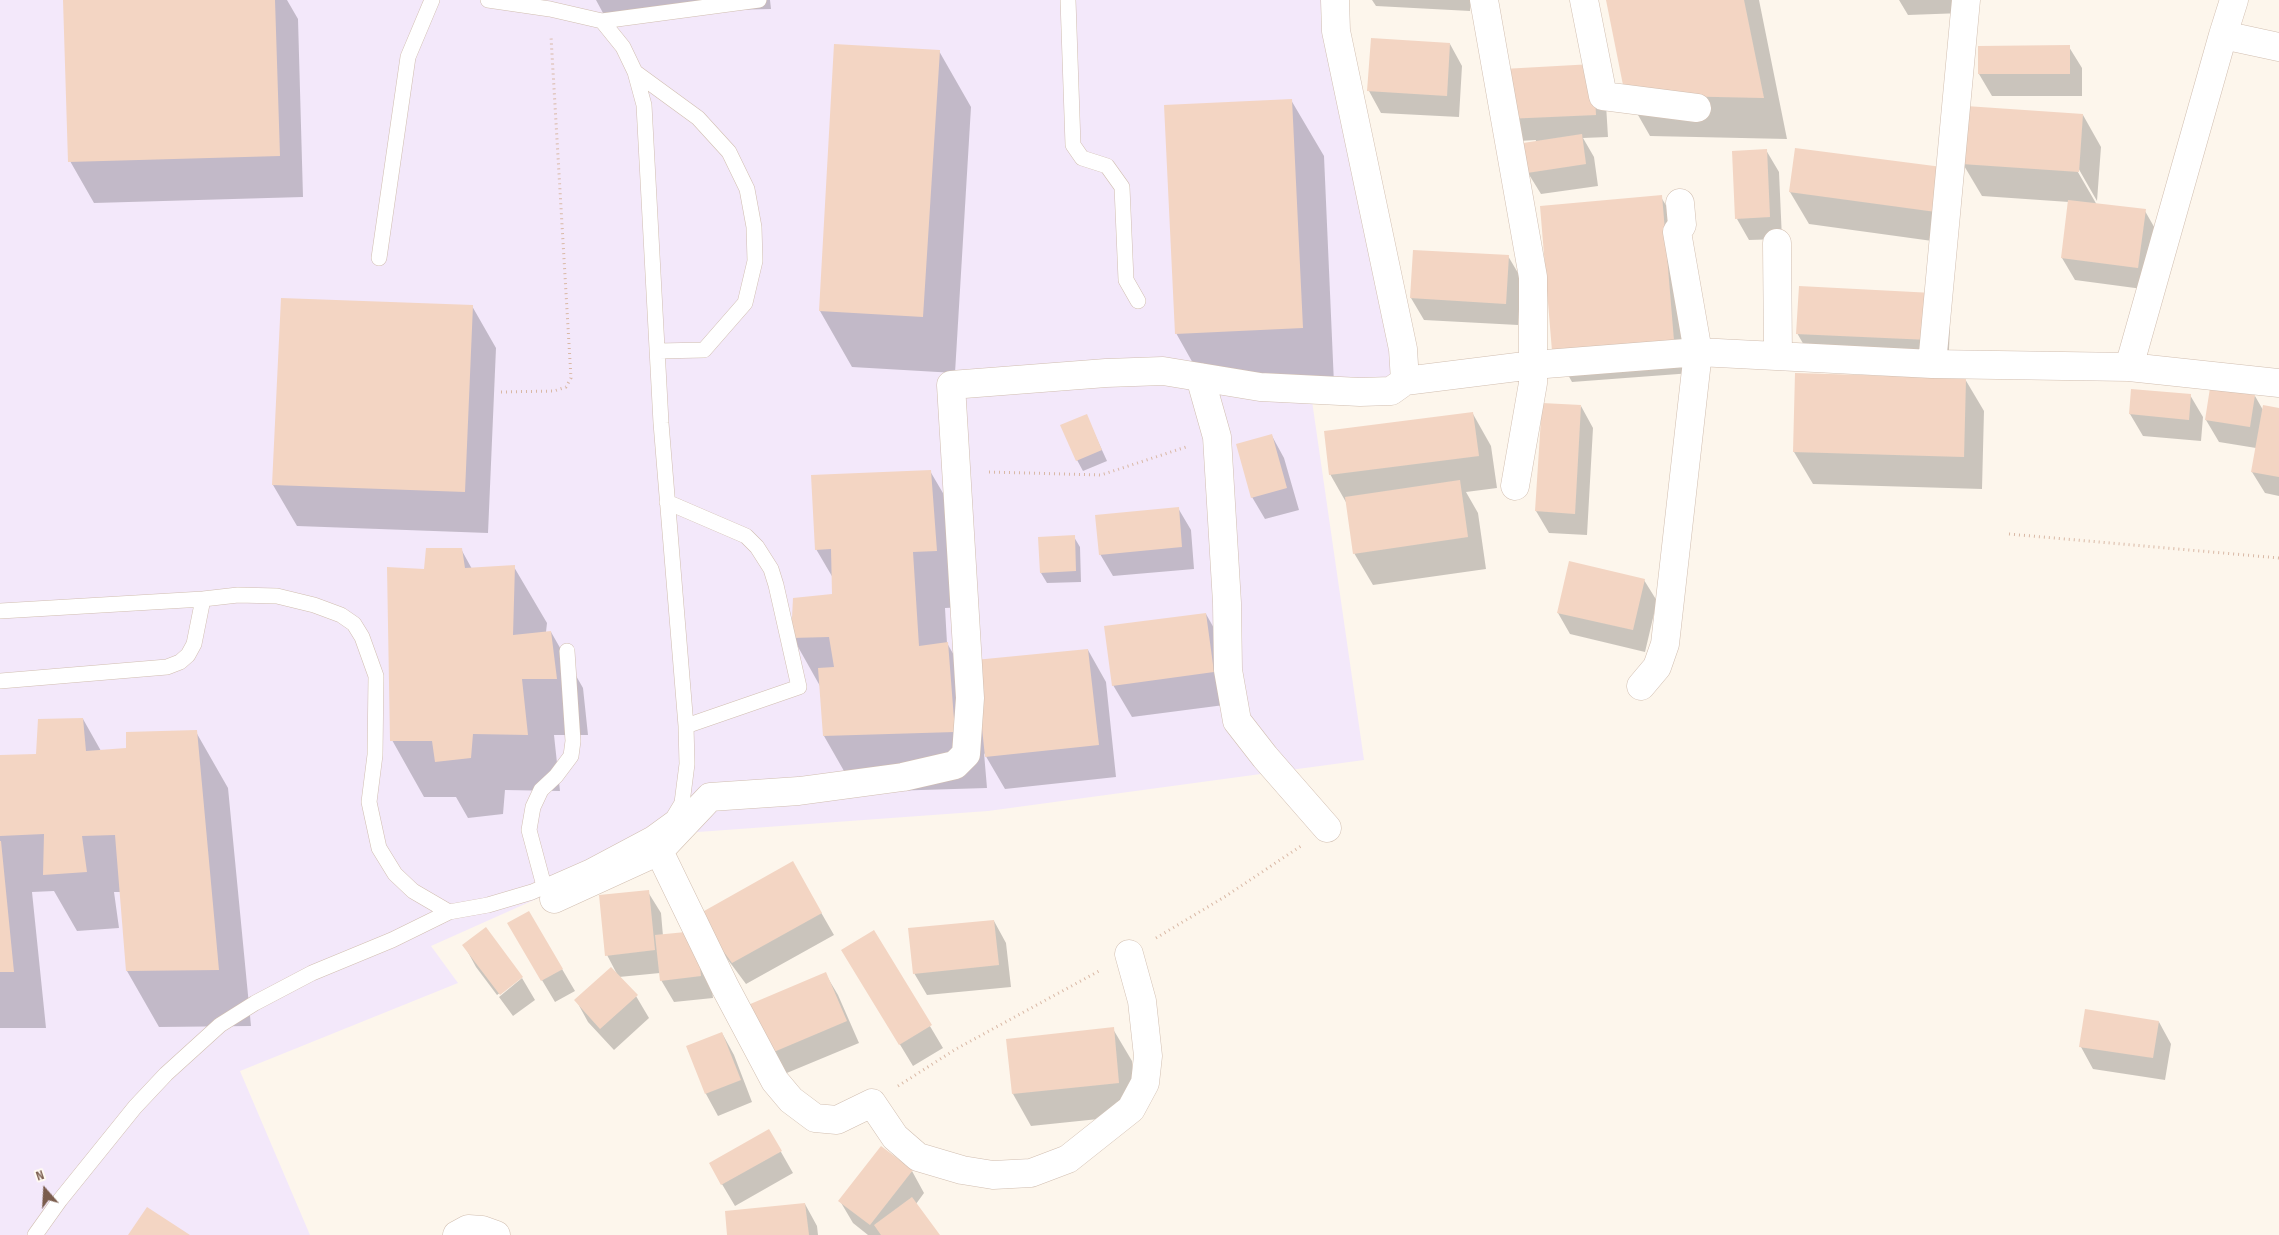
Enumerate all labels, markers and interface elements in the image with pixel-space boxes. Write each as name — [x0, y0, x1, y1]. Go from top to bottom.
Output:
north arrow — [20, 1165, 70, 1215]
text: N — [34, 1166, 46, 1185]

